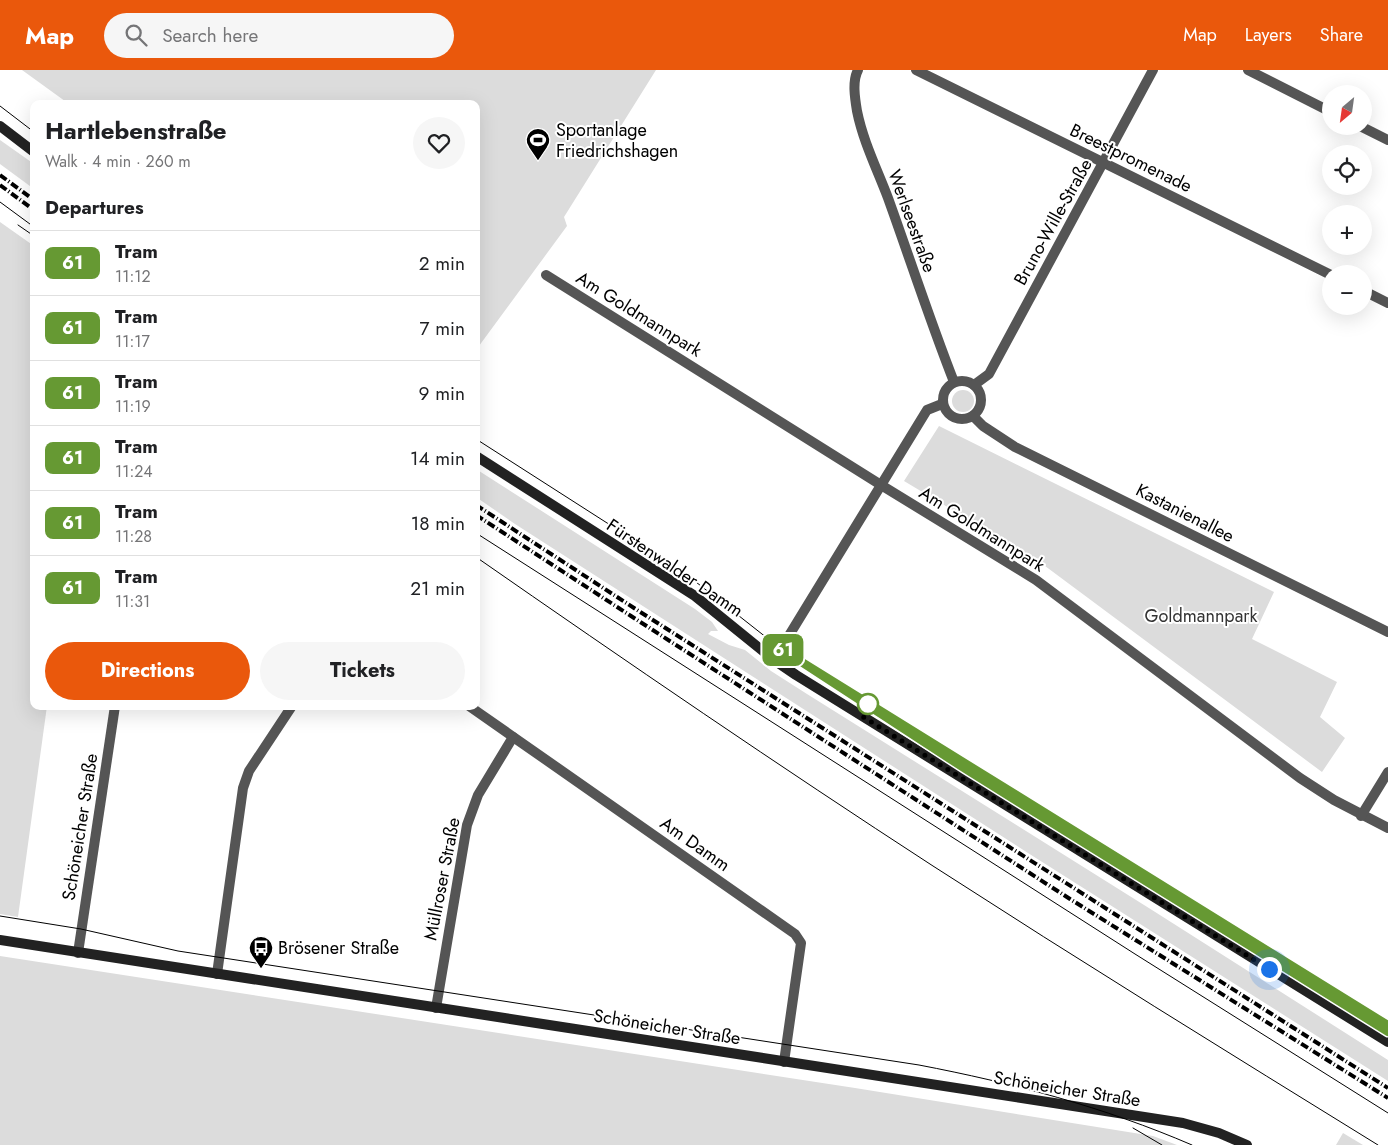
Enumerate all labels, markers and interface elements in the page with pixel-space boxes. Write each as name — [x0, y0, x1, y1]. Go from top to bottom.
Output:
search box — [104, 13, 454, 58]
text: Map — [25, 18, 74, 53]
icon: search — [122, 21, 150, 49]
text: Search here — [162, 22, 258, 49]
text: Map — [1183, 22, 1217, 48]
text: Layers — [1245, 22, 1292, 48]
text: Share — [1320, 22, 1363, 48]
north arrow — [1322, 85, 1372, 135]
map controls — [1322, 85, 1372, 315]
text: Hartlebenstraße — [45, 113, 227, 148]
button: heart — [413, 117, 465, 169]
place label: Sportanlage Friedrichshagen — [556, 117, 678, 164]
street label: Breestpromenade — [1066, 117, 1196, 199]
sports icon: Sportanlage Friedrichshagen — [525, 127, 551, 161]
button: locate — [1322, 145, 1372, 195]
text: Walk · 4 min · 260 m — [45, 150, 191, 173]
street label: Bruno-Wille-Straße — [1007, 154, 1099, 290]
street label: Werlseestraße — [881, 166, 943, 276]
text: Departures — [45, 194, 144, 221]
button: + — [1322, 205, 1372, 255]
text: Tram — [115, 238, 158, 265]
text: 61 — [62, 250, 83, 276]
text: 2 min — [419, 250, 465, 277]
text: 11:12 — [115, 265, 151, 288]
street label: Am Goldmannpark — [571, 265, 707, 363]
button: − — [1322, 265, 1372, 315]
text: Tram — [115, 303, 158, 330]
text: 61 — [62, 315, 83, 341]
text: 7 min — [420, 315, 465, 342]
text: 11:17 — [115, 330, 150, 353]
text: Tram — [115, 368, 158, 395]
text: 61 — [62, 380, 83, 406]
text: 9 min — [419, 380, 465, 407]
text: 11:19 — [115, 395, 151, 418]
text: Tram — [115, 433, 158, 460]
text: 61 — [62, 445, 83, 471]
text: 14 min — [410, 445, 465, 472]
text: 11:24 — [115, 460, 153, 483]
street label: Kastanienallee — [1131, 477, 1239, 549]
street label: Am Goldmannpark — [914, 480, 1050, 578]
text: Tram — [115, 498, 158, 525]
text: 61 — [62, 510, 83, 536]
text: 18 min — [411, 510, 465, 537]
street label: Fürstenwalder Damm — [601, 513, 749, 623]
text: 11:28 — [115, 525, 152, 548]
text: Tram — [115, 563, 158, 590]
text: 61 — [62, 575, 83, 601]
text: 21 min — [410, 575, 465, 602]
text: 11:31 — [115, 590, 150, 613]
park label: Goldmannpark — [1145, 603, 1257, 629]
line badge: 61 — [760, 634, 806, 666]
text: 61 — [772, 637, 794, 663]
button: Directions — [45, 642, 250, 700]
button: Tickets — [260, 642, 465, 700]
unlabelled marker — [857, 693, 879, 715]
street label: Schöneicher Straße — [56, 752, 104, 902]
street label: Am Damm — [655, 810, 735, 878]
street label: Müllroser Straße — [417, 815, 467, 943]
bus stop icon: Brösener Straße — [248, 935, 274, 969]
place label: Brösener Straße — [278, 935, 399, 961]
your location — [1257, 957, 1282, 982]
street label: Schöneicher Straße — [592, 1003, 742, 1051]
street label: Schöneicher Straße — [992, 1065, 1142, 1113]

